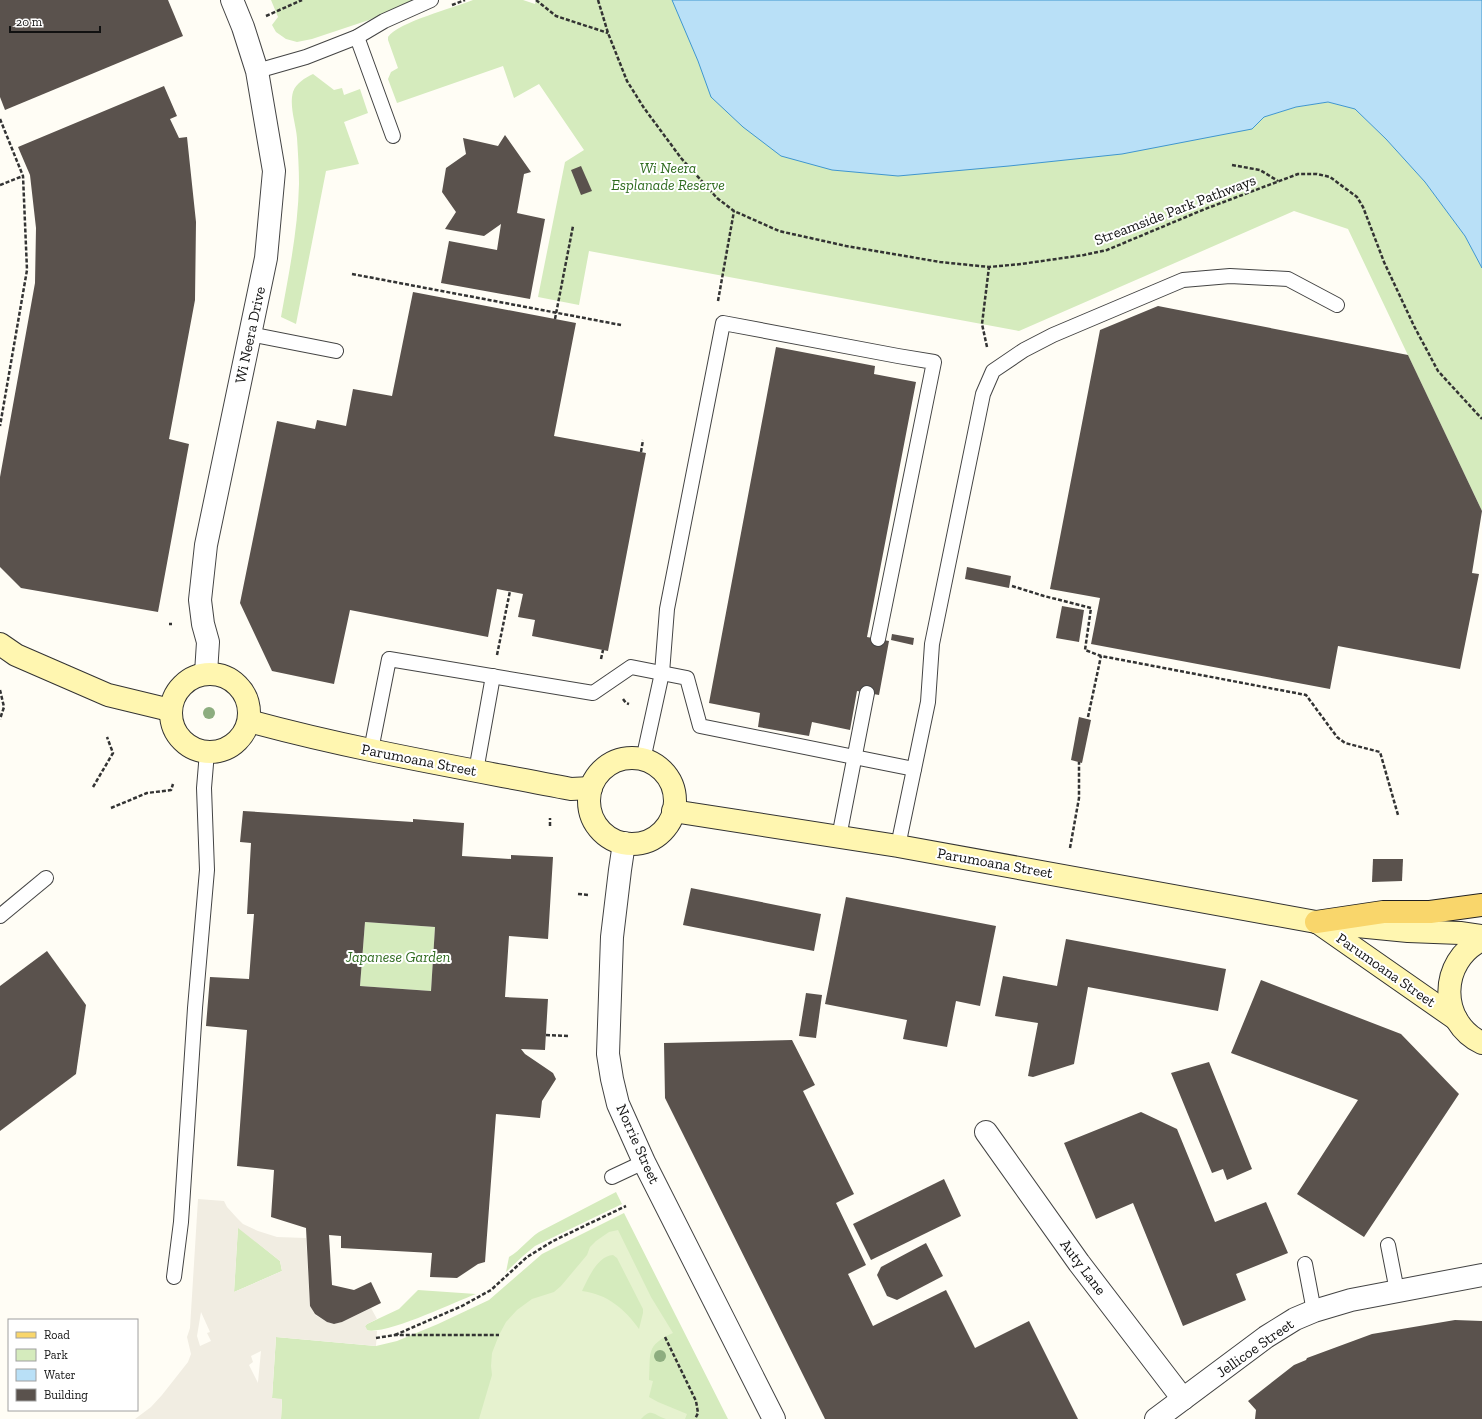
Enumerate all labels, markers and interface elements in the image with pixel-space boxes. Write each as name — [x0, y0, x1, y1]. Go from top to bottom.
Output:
scale bar — [10, 8, 100, 34]
text: 20 m — [16, 15, 43, 29]
park label: Wi Neera Esplanade Reserve — [611, 159, 725, 194]
street label: Streamside Park Pathways — [1092, 171, 1258, 249]
street label: Wi Neera Drive — [231, 285, 269, 385]
street label: Parumoana Street — [360, 740, 479, 780]
street label: Parumoana Street — [936, 844, 1055, 882]
street label: Parumoana Street — [1333, 929, 1439, 1011]
park label: Japanese Garden — [345, 948, 450, 966]
street label: Norrie Street — [612, 1101, 664, 1187]
street label: Auty Lane — [1056, 1236, 1110, 1298]
street label: Jellicoe Street — [1213, 1314, 1297, 1381]
legend — [8, 1319, 138, 1411]
text: Road — [44, 1328, 70, 1342]
text: Park — [44, 1348, 69, 1362]
text: Water — [44, 1368, 76, 1382]
text: Building — [44, 1388, 88, 1402]

